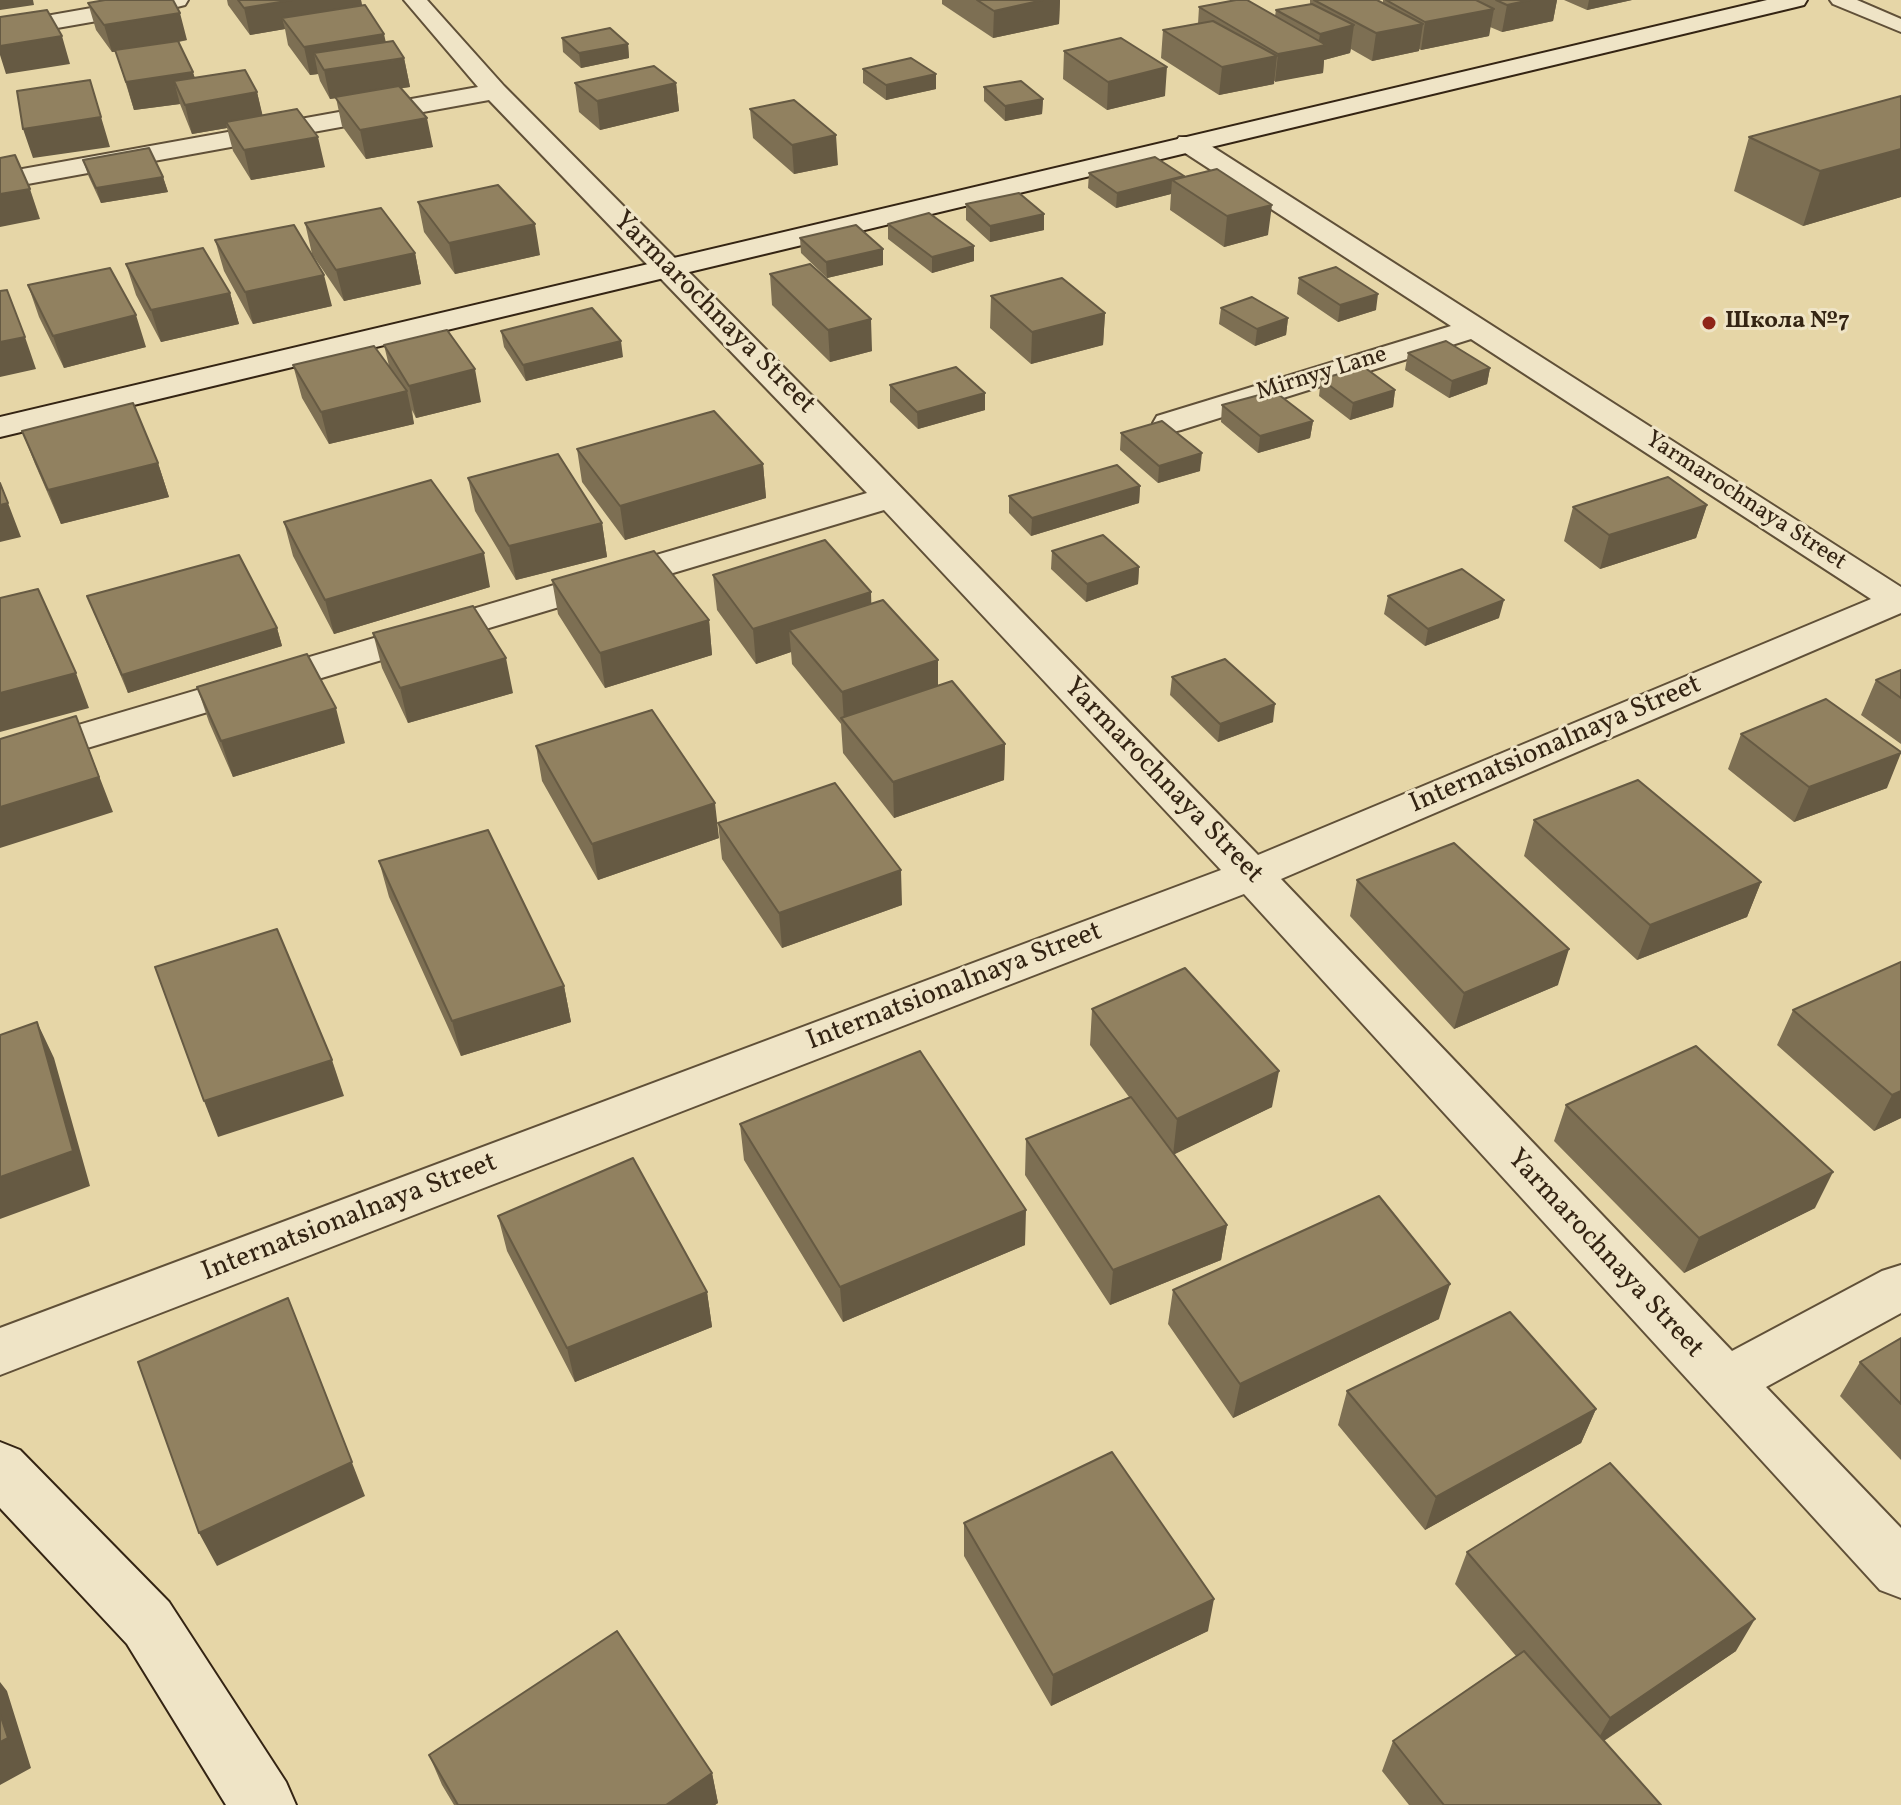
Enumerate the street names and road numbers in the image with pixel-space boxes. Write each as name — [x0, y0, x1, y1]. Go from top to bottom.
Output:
street label: Yarmarochnaya Street — [605, 206, 821, 422]
street label: Mirnyy Lane — [1253, 342, 1391, 408]
street label: Yarmarochnaya Street — [1639, 426, 1851, 578]
street label: Internatsionalnaya Street — [1405, 669, 1707, 823]
street label: Yarmarochnaya Street — [1055, 672, 1269, 892]
street label: Internatsionalnaya Street — [803, 916, 1107, 1060]
street label: Yarmarochnaya Street — [1499, 1144, 1709, 1366]
street label: Internatsionalnaya Street — [198, 1147, 502, 1291]

